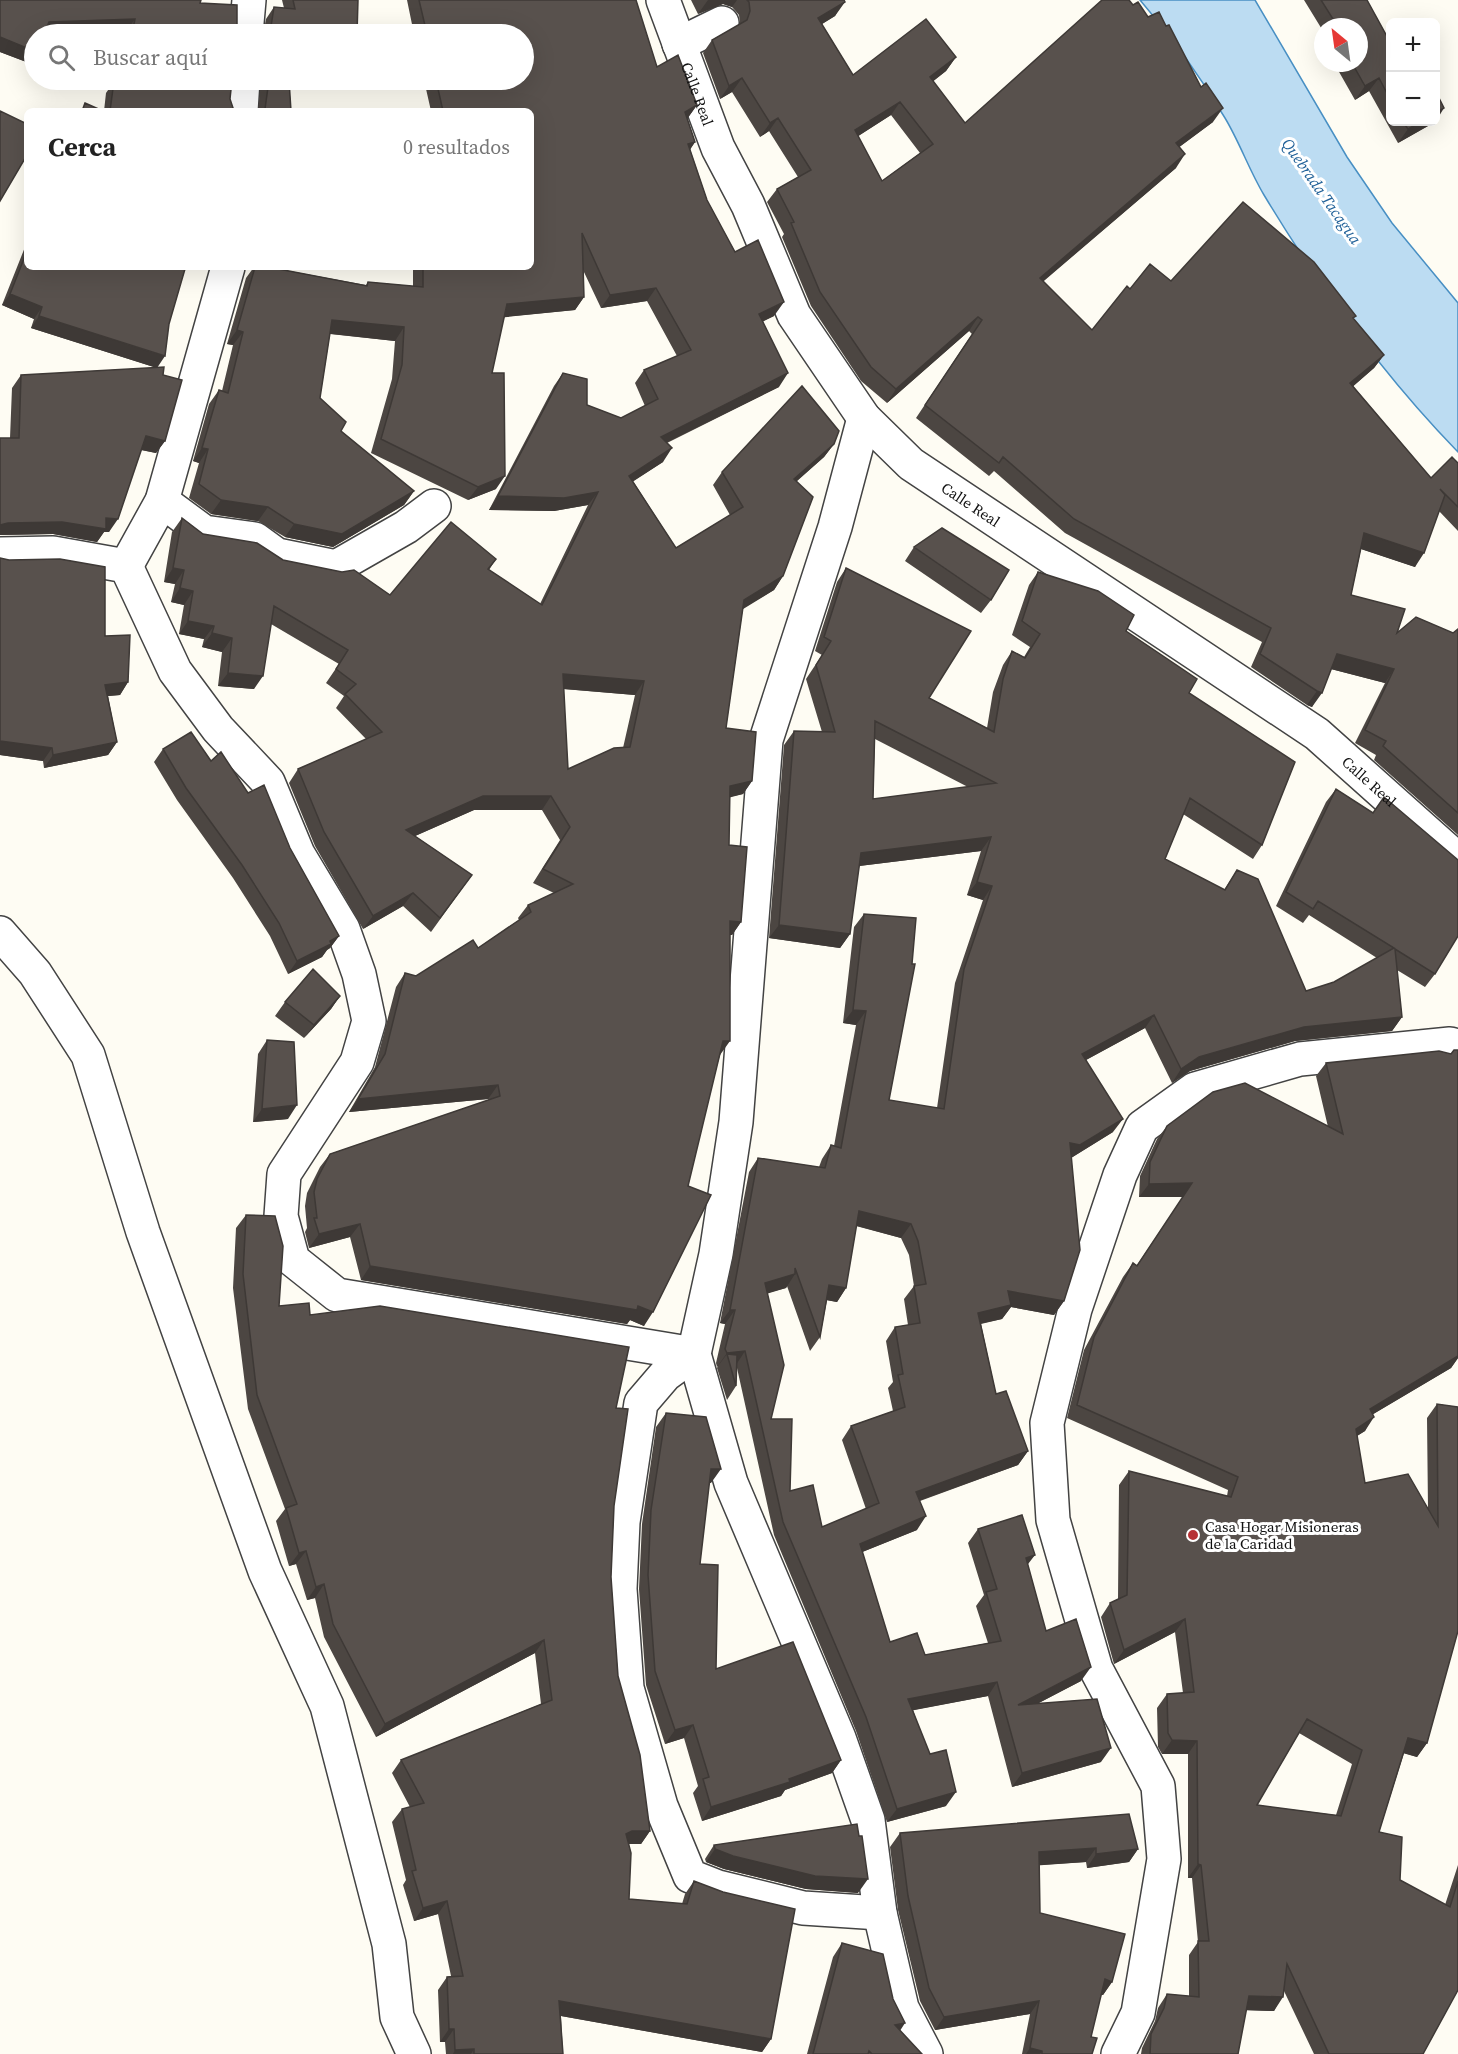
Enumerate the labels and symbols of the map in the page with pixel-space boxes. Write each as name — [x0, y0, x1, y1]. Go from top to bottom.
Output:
north arrow — [1314, 18, 1368, 72]
street label: Calle Real — [676, 59, 719, 129]
water label: Quebrada Tacagua — [1277, 133, 1367, 249]
street label: Calle Real — [938, 477, 1005, 531]
street label: Calle Real — [1338, 751, 1402, 811]
place label: Casa Hogar Misioneras de la Caridad — [1205, 1516, 1359, 1554]
marker: Casa Hogar Misioneras de la Caridad — [1186, 1528, 1200, 1542]

